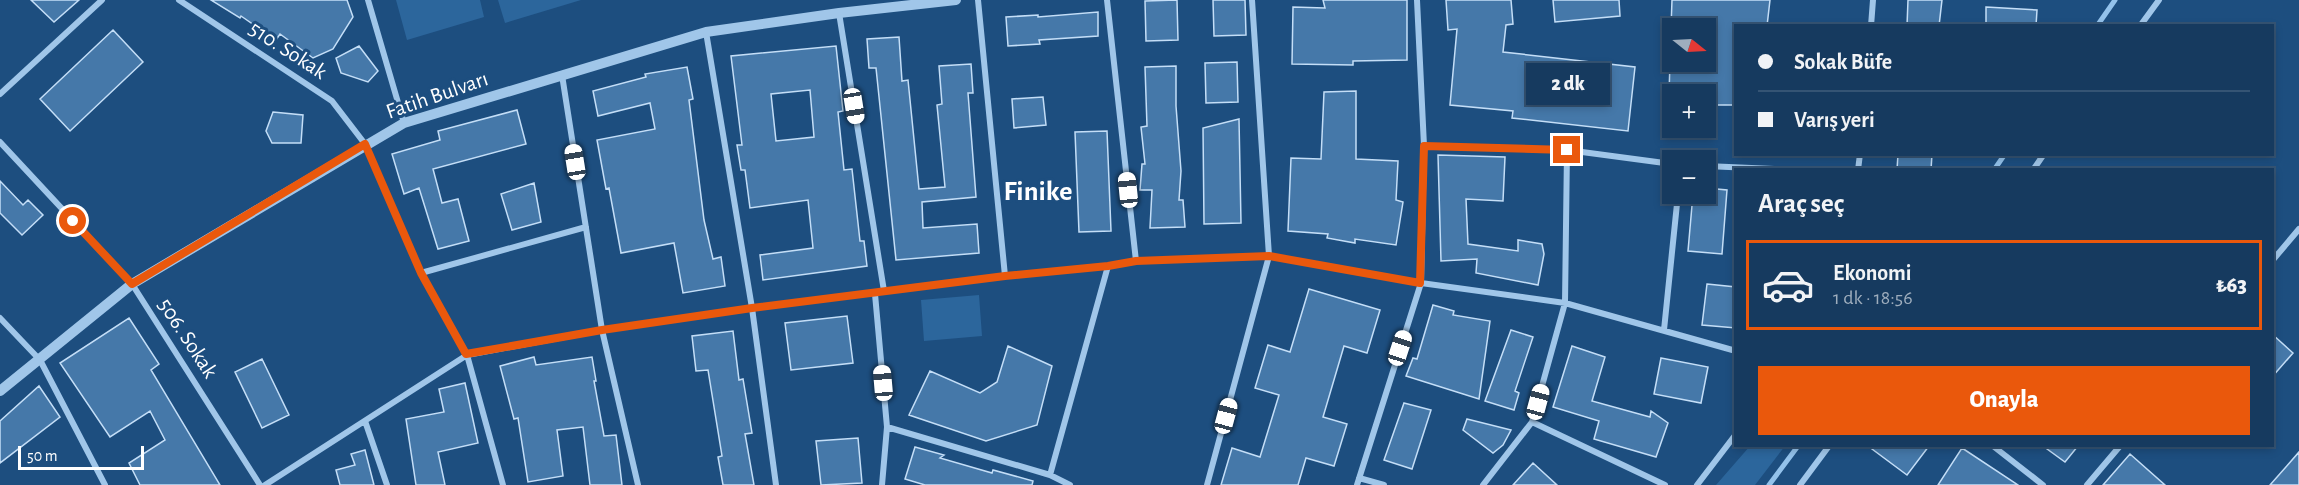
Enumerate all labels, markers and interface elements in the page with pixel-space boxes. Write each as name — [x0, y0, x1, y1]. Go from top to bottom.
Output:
street label: 510. Sokak — [245, 17, 331, 83]
north arrow — [1662, 18, 1716, 72]
map controls — [1662, 18, 1716, 204]
text: Sokak Büfe — [1794, 51, 1892, 73]
callout: 2 dk — [1525, 63, 1609, 105]
street label: Fatih Bulvarı — [383, 67, 491, 123]
text: 2 dk — [1551, 74, 1585, 94]
button: + — [1662, 84, 1716, 138]
car — [842, 87, 866, 125]
text: Varış yeri — [1794, 109, 1875, 131]
route end — [1553, 136, 1580, 163]
car — [563, 143, 587, 181]
button: − — [1662, 150, 1716, 204]
car — [1117, 171, 1139, 209]
district label: Finike — [1004, 178, 1072, 206]
text: Araç seç — [1758, 190, 1844, 217]
route start — [59, 207, 86, 234]
icon: car — [1761, 258, 1815, 312]
text: Ekonomi — [1833, 262, 1912, 284]
text: ₺63 — [2216, 274, 2247, 296]
text: 1 dk · 18:56 — [1833, 288, 1913, 308]
street label: 506. Sokak — [154, 294, 222, 382]
car — [1386, 328, 1414, 368]
car — [872, 364, 894, 402]
button: Onayla — [1758, 366, 2250, 435]
car — [1525, 382, 1551, 422]
car — [1213, 396, 1239, 436]
scale bar — [18, 443, 144, 470]
text: 50 m — [27, 448, 58, 464]

